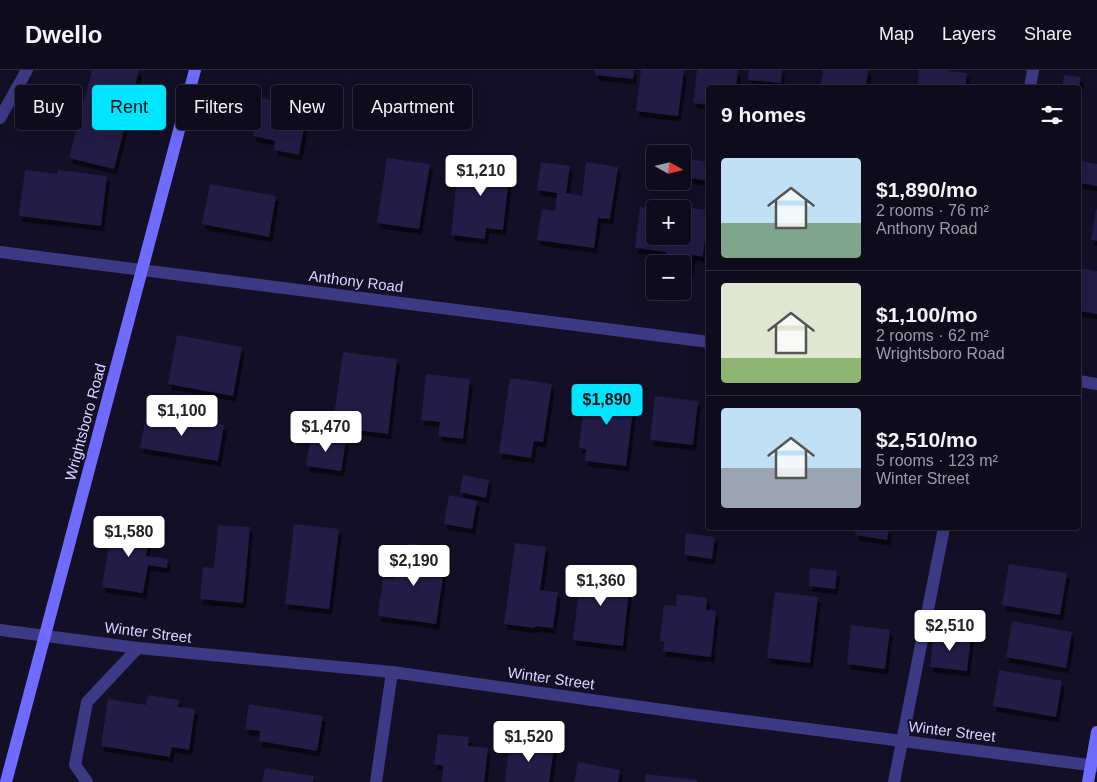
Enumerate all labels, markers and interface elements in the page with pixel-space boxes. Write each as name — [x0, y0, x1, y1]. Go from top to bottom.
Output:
text: Dwello — [25, 21, 102, 48]
text: Map — [879, 24, 914, 44]
text: Layers — [942, 24, 996, 44]
text: Share — [1024, 24, 1072, 44]
chip: Buy — [15, 85, 82, 130]
chip: Rent — [92, 85, 166, 130]
chip: Filters — [176, 85, 261, 130]
chip: New — [271, 85, 343, 130]
chip: Apartment — [353, 85, 472, 130]
icon: filters — [1038, 101, 1066, 129]
text: 9 homes — [721, 103, 806, 126]
north arrow — [646, 145, 691, 190]
map controls — [646, 145, 691, 300]
pin: $1,210 — [440, 154, 522, 197]
text: $1,210 — [457, 162, 505, 179]
icon: home — [761, 178, 821, 238]
text: $1,890/mo — [876, 178, 978, 201]
button: + — [646, 200, 691, 245]
text: 2 rooms · 76 m² — [876, 202, 989, 219]
text: Anthony Road — [876, 220, 977, 237]
button: − — [646, 255, 691, 300]
street label: Anthony Road — [308, 267, 404, 295]
icon: home — [761, 303, 821, 363]
text: $1,100/mo — [876, 303, 978, 326]
text: 2 rooms · 62 m² — [876, 327, 989, 344]
text: Wrightsboro Road — [876, 345, 1005, 362]
street label: Wrightsboro Road — [61, 362, 109, 482]
pin: $1,890 — [566, 384, 648, 426]
text: $1,890 — [583, 391, 631, 408]
pin: $1,100 — [141, 394, 223, 437]
text: $1,100 — [158, 402, 206, 419]
pin: $1,470 — [285, 410, 367, 453]
text: $1,470 — [302, 418, 350, 435]
icon: home — [761, 428, 821, 488]
text: $2,510/mo — [876, 428, 978, 451]
text: 5 rooms · 123 m² — [876, 452, 998, 469]
text: Winter Street — [876, 470, 969, 487]
pin: $1,580 — [88, 516, 170, 558]
text: $1,580 — [105, 523, 153, 540]
pin: $2,190 — [373, 544, 455, 587]
text: $2,190 — [390, 552, 438, 569]
pin: $1,360 — [560, 564, 642, 607]
text: $1,360 — [577, 572, 625, 589]
pin: $2,510 — [909, 610, 991, 652]
text: $2,510 — [926, 617, 974, 634]
street label: Winter Street — [104, 618, 193, 646]
street label: Winter Street — [506, 663, 596, 693]
street label: Winter Street — [908, 717, 997, 745]
pin: $1,520 — [488, 720, 570, 763]
text: $1,520 — [505, 728, 553, 745]

